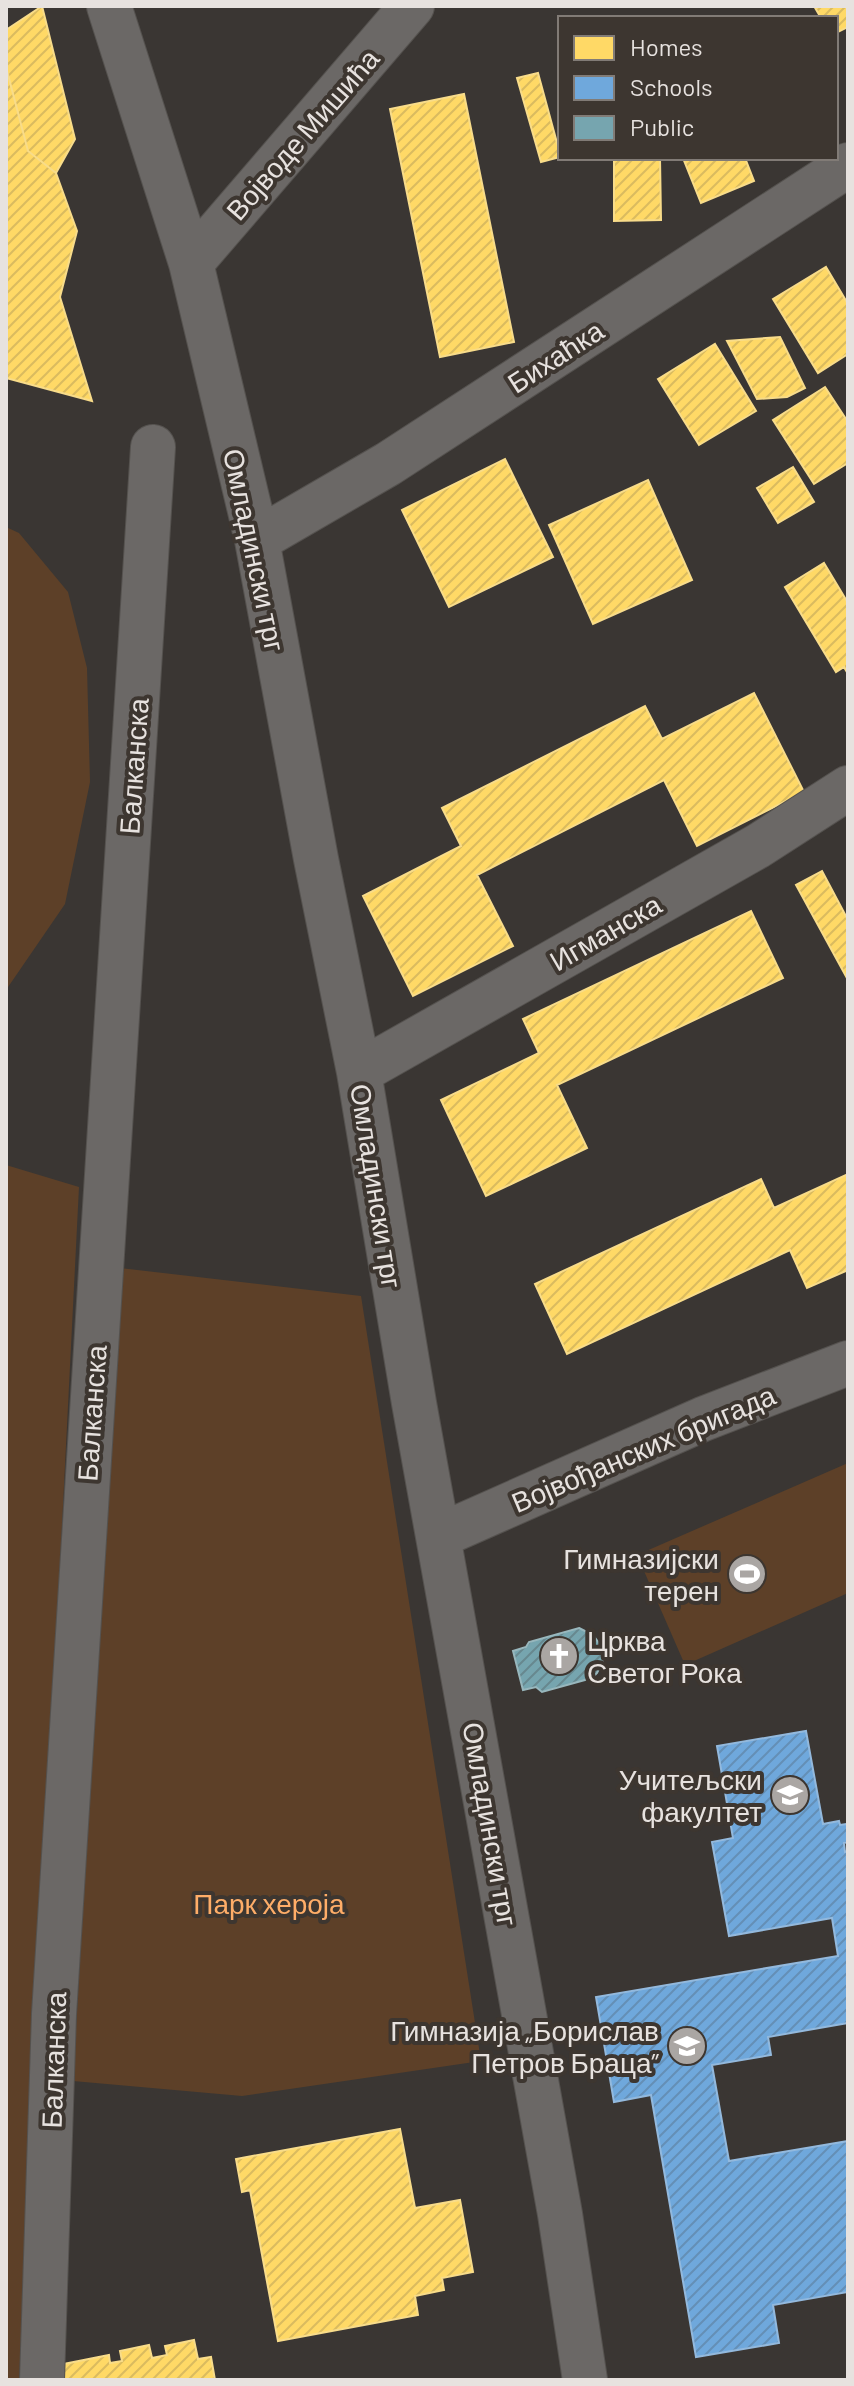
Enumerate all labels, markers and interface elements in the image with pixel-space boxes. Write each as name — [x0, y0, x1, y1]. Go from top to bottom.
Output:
legend — [558, 16, 838, 160]
text: Homes — [630, 32, 703, 61]
street label: Војводе Мишића — [218, 41, 386, 227]
text: Schools — [630, 72, 713, 101]
text: Public — [630, 112, 694, 141]
street label: Бихаћка — [501, 312, 610, 399]
street label: Омладински трг — [217, 445, 293, 655]
street label: Балканска — [111, 696, 155, 835]
street label: Игманска — [543, 886, 667, 977]
street label: Омладински трг — [344, 1081, 410, 1291]
street label: Балканска — [69, 1343, 113, 1482]
street label: Војвођанских бригада — [506, 1377, 780, 1519]
place label: Гимназијски терен — [563, 1541, 719, 1607]
sports icon: Гимназијски терен — [726, 1553, 768, 1595]
place label: Црква Светог Рока — [587, 1623, 742, 1689]
church icon: Црква Светог Рока — [538, 1635, 580, 1677]
street label: Омладински трг — [456, 1719, 526, 1929]
place label: Учитељски факултет — [619, 1762, 762, 1828]
school or university icon: Учитељски факултет — [769, 1774, 811, 1816]
park label: Парк хероја — [193, 1886, 345, 1920]
street label: Балканска — [34, 1991, 72, 2129]
place label: Гимназија „Борислав Петров Браца” — [390, 2013, 660, 2079]
school or university icon: Гимназија „Борислав Петров Браца” — [666, 2025, 708, 2067]

